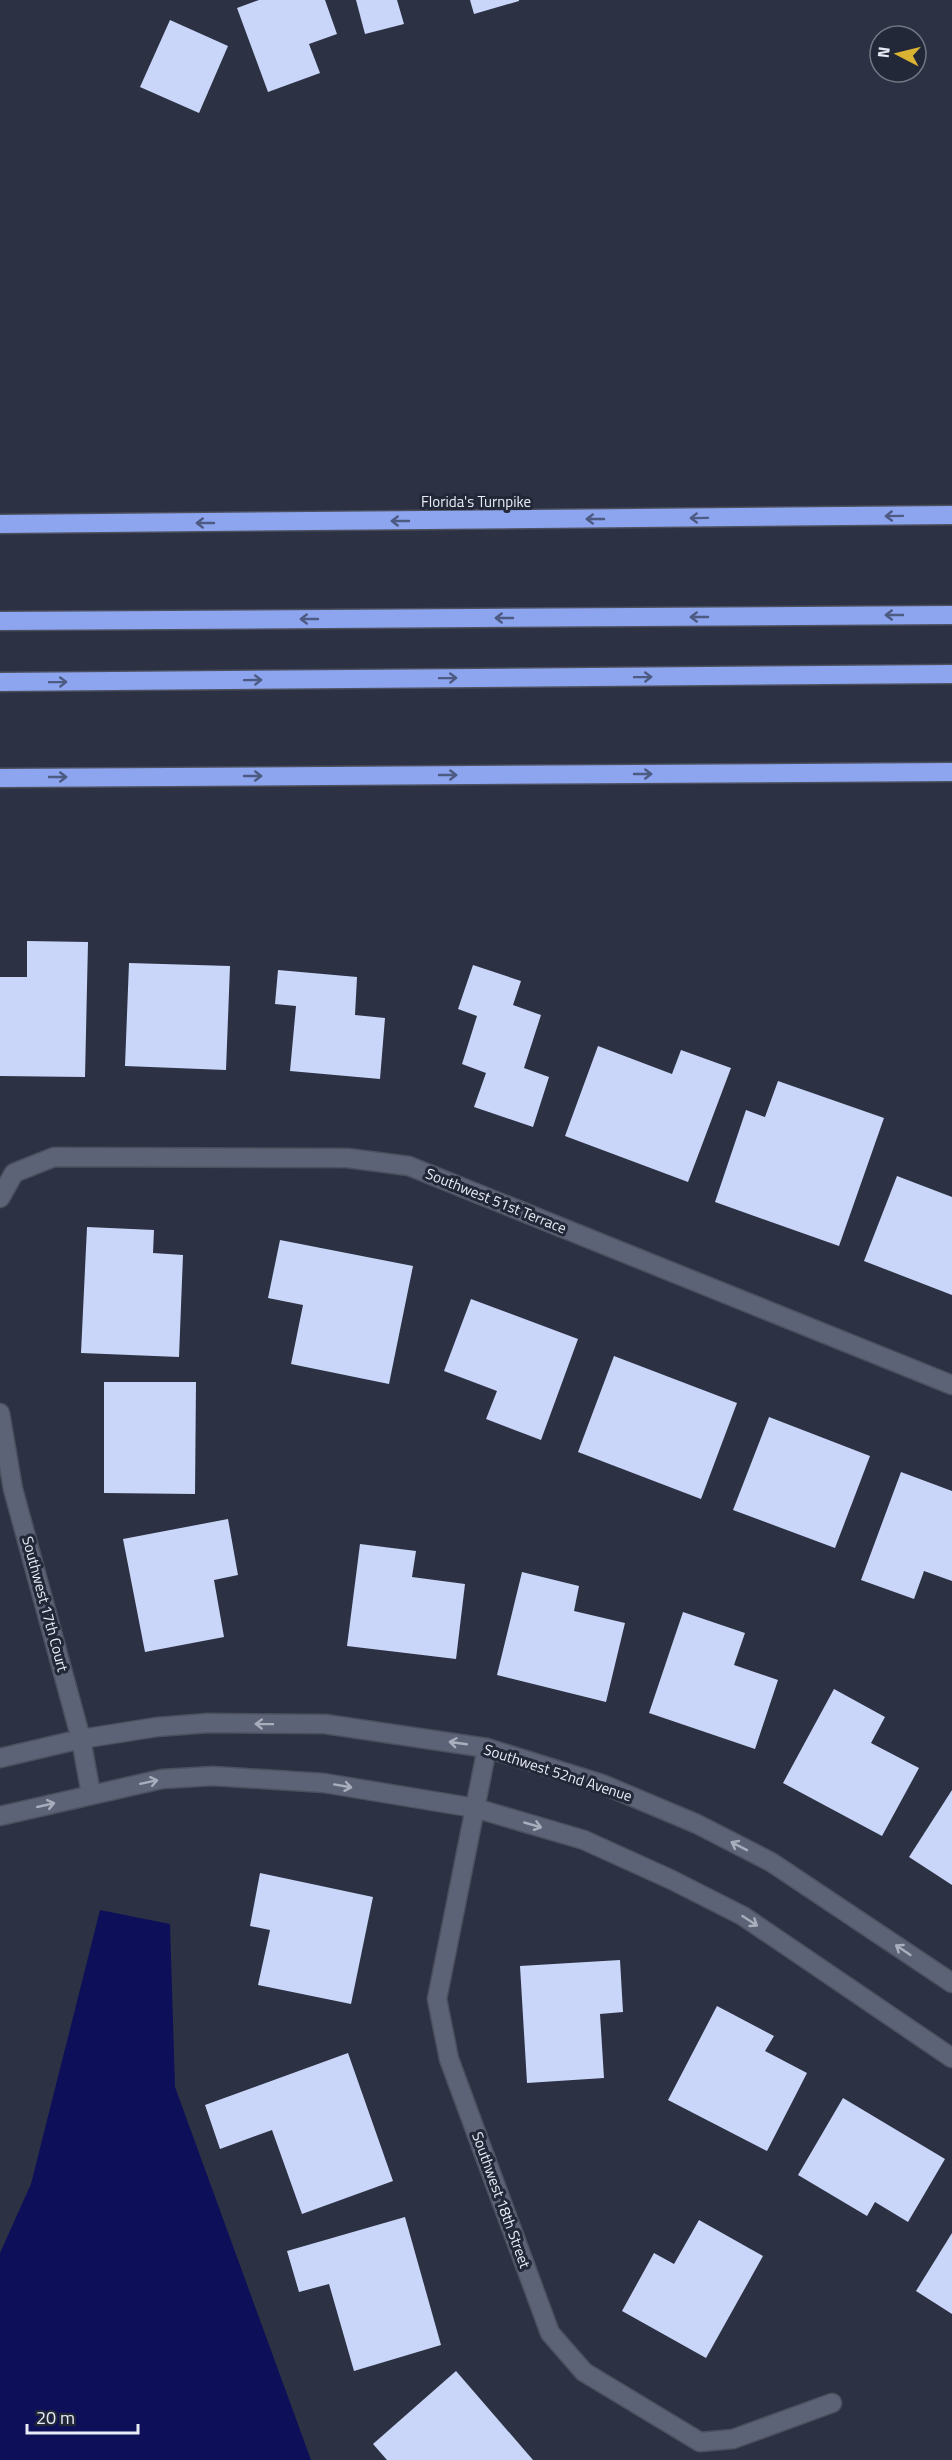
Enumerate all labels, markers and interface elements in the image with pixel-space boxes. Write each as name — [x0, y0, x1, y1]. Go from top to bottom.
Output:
north arrow — [868, 24, 928, 84]
text: N — [871, 45, 896, 59]
street label: Florida's Turnpike — [421, 490, 531, 513]
one-way arrow — [884, 510, 904, 522]
one-way arrow — [689, 513, 709, 524]
one-way arrow — [585, 514, 605, 525]
one-way arrow — [390, 515, 410, 527]
one-way arrow — [195, 517, 215, 528]
one-way arrow — [884, 609, 904, 621]
one-way arrow — [689, 611, 709, 623]
one-way arrow — [494, 612, 514, 624]
one-way arrow — [299, 613, 319, 625]
one-way arrow — [633, 671, 653, 683]
one-way arrow — [438, 673, 458, 684]
one-way arrow — [243, 674, 263, 686]
one-way arrow — [48, 676, 68, 688]
one-way arrow — [633, 768, 653, 780]
one-way arrow — [438, 769, 458, 781]
one-way arrow — [243, 770, 263, 782]
one-way arrow — [48, 771, 68, 783]
street label: Southwest 51st Terrace — [422, 1162, 570, 1239]
street label: Southwest 17th Court — [16, 1534, 75, 1675]
one-way arrow — [255, 1718, 275, 1730]
one-way arrow — [449, 1738, 468, 1749]
street label: Southwest 52nd Avenue — [481, 1738, 635, 1807]
one-way arrow — [138, 1776, 158, 1787]
one-way arrow — [332, 1781, 352, 1792]
one-way arrow — [35, 1799, 55, 1810]
one-way arrow — [523, 1820, 542, 1831]
one-way arrow — [730, 1839, 748, 1851]
one-way arrow — [741, 1914, 758, 1927]
one-way arrow — [896, 1944, 912, 1956]
street label: Southwest 18th Street — [466, 2128, 537, 2272]
scale bar — [27, 2397, 138, 2435]
text: 20 m — [36, 2404, 75, 2431]

